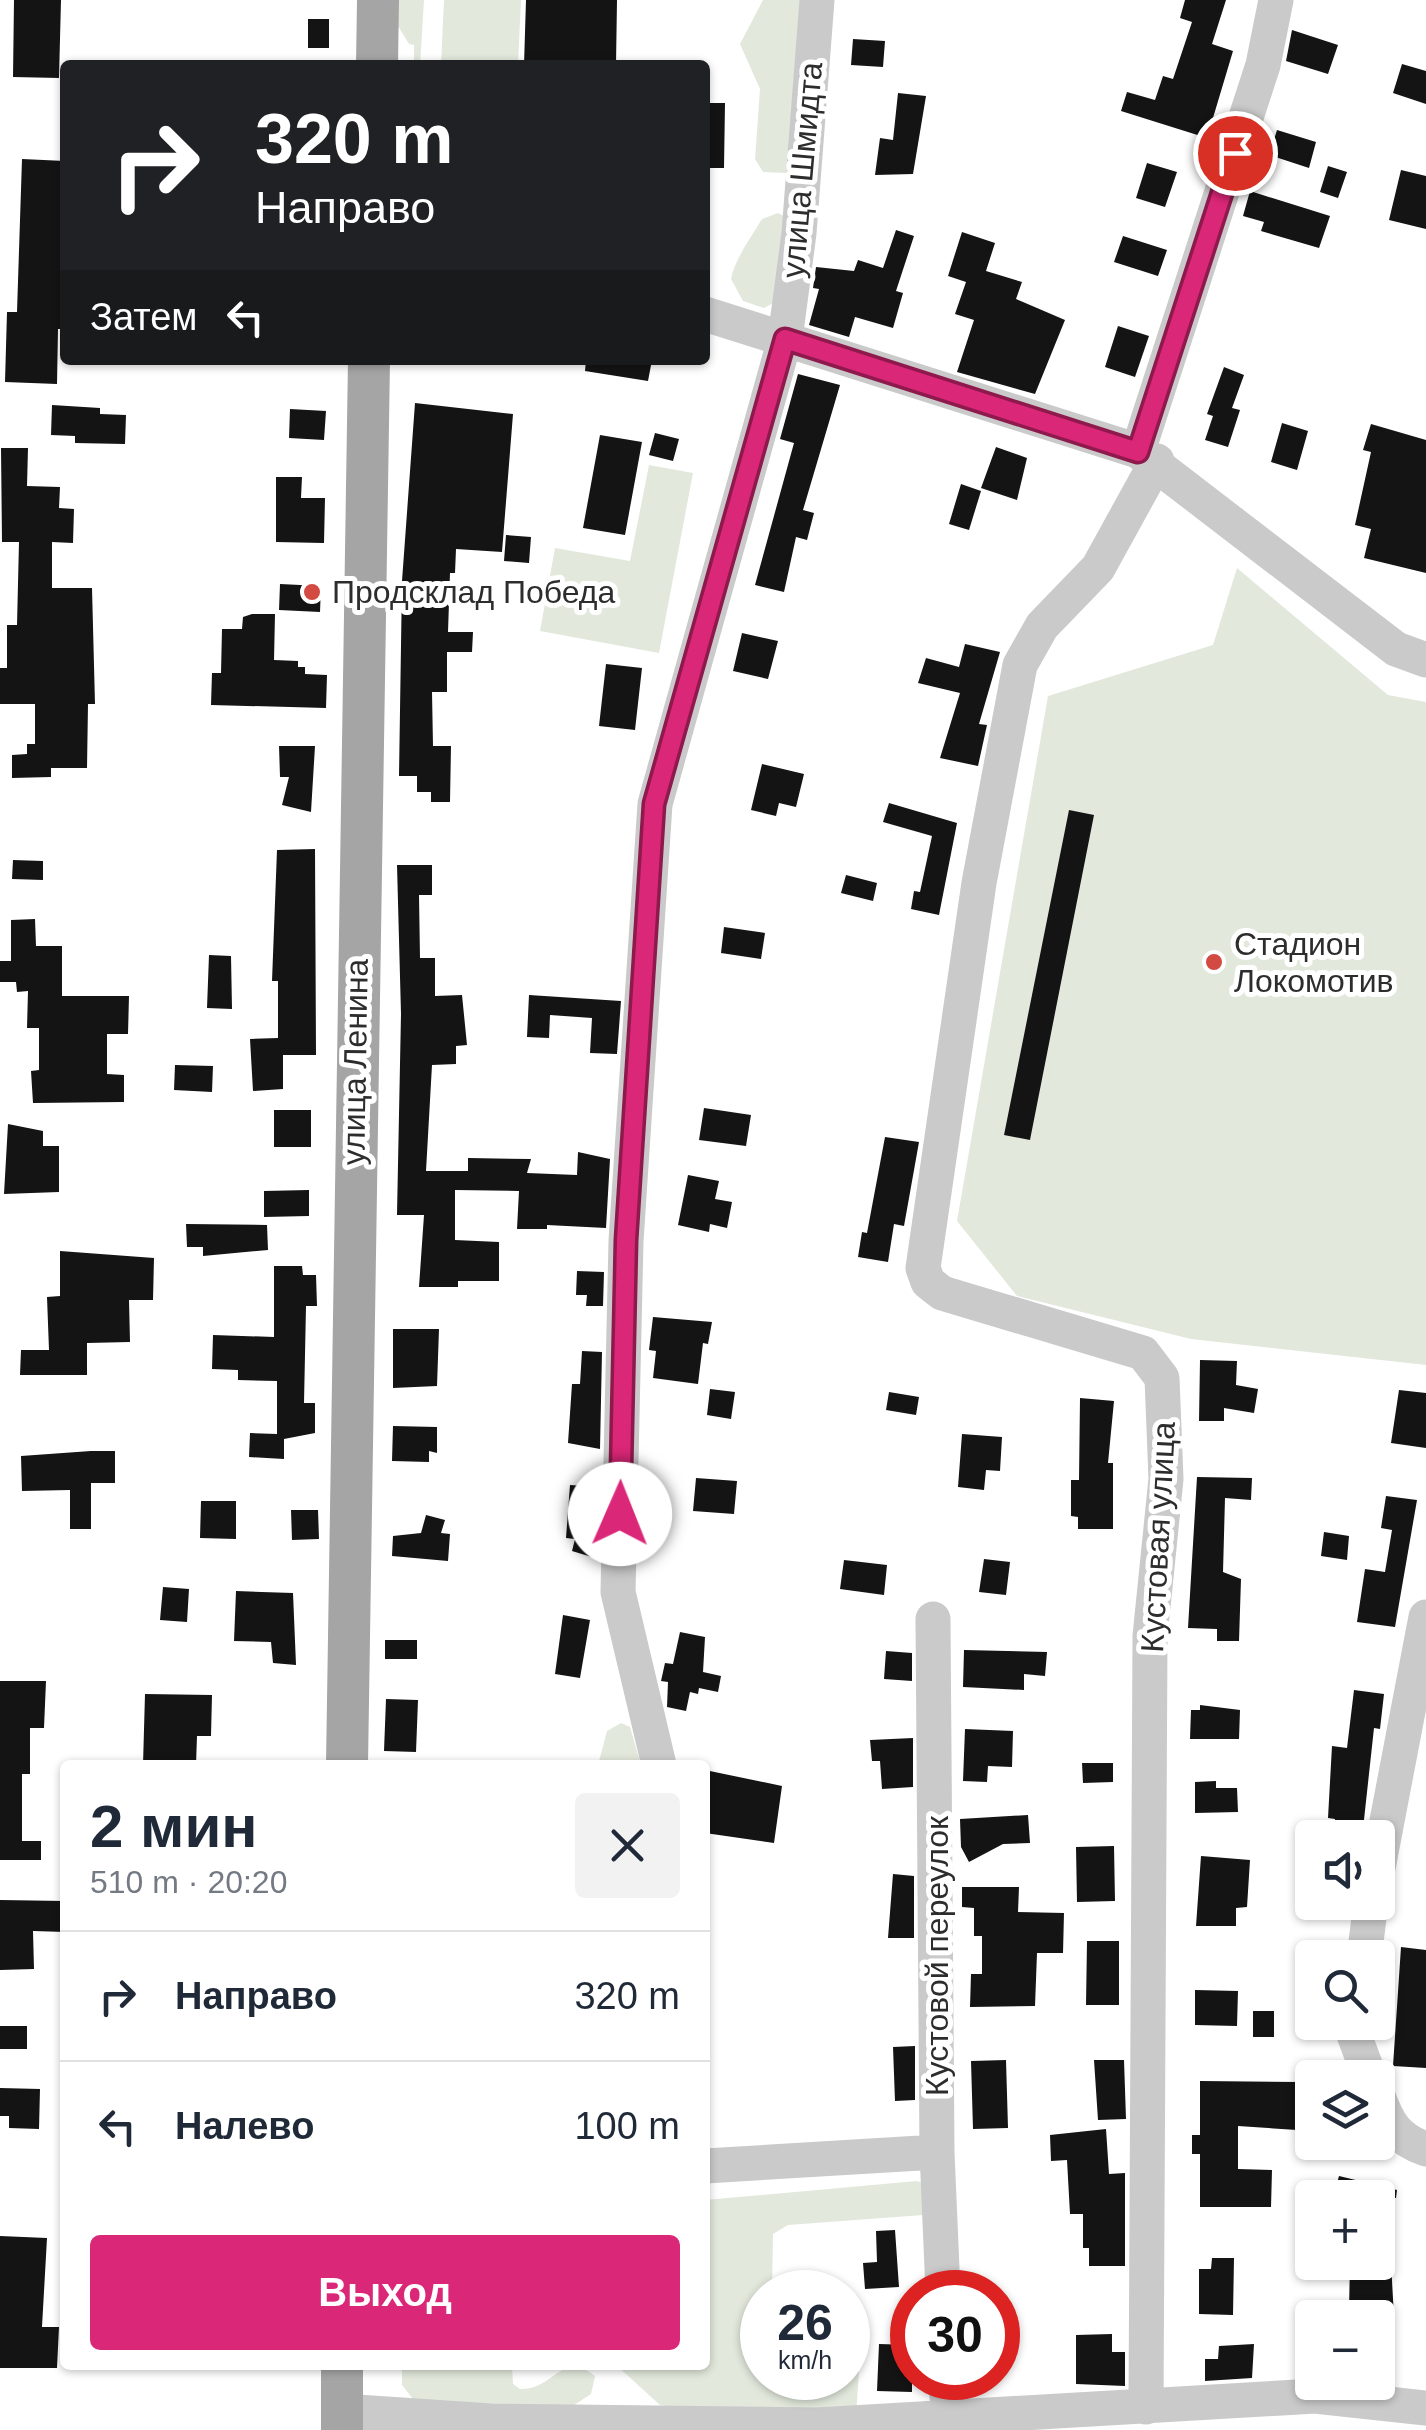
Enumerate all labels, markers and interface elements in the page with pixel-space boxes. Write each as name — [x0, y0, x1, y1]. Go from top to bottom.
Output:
street label: улица Шмидта — [775, 60, 829, 280]
icon: right — [90, 100, 220, 230]
text: 320 m — [255, 100, 453, 178]
pin — [1193, 111, 1278, 196]
icon: arrive — [1208, 126, 1263, 181]
text: Направо — [255, 182, 435, 233]
icon: left — [218, 290, 273, 345]
text: Затем — [90, 296, 198, 338]
place label: Продсклад Победа — [332, 574, 615, 610]
marker: Продсклад Победа — [301, 581, 323, 603]
place label: Стадион Локомотив — [1234, 926, 1394, 999]
marker: Стадион Локомотив — [1203, 951, 1225, 973]
street label: улица Ленина — [335, 958, 375, 1166]
street label: Кустовая улица — [1134, 1421, 1182, 1653]
position arrow — [568, 1462, 672, 1566]
text: 2 мин — [90, 1793, 258, 1860]
button: close — [575, 1793, 680, 1898]
street label: Кустовой переулок — [919, 1815, 955, 2096]
map controls — [1295, 1820, 1395, 2400]
button: sound — [1295, 1820, 1395, 1920]
text: 510 m · 20:20 — [90, 1864, 287, 1900]
button: search — [1295, 1940, 1395, 2040]
icon: right — [90, 1969, 145, 2024]
text: Направо — [175, 1975, 337, 2017]
text: 320 m — [574, 1975, 680, 2017]
button: layers — [1295, 2060, 1395, 2160]
icon: left — [90, 2099, 145, 2154]
text: Налево — [175, 2105, 314, 2147]
text: 100 m — [574, 2105, 680, 2147]
button: + — [1295, 2180, 1395, 2280]
button: Выход — [90, 2235, 680, 2350]
speed limit sign: 30 — [890, 2270, 1020, 2400]
text: 26 — [777, 2295, 833, 2351]
button: − — [1295, 2300, 1395, 2400]
text: km/h — [778, 2346, 832, 2374]

